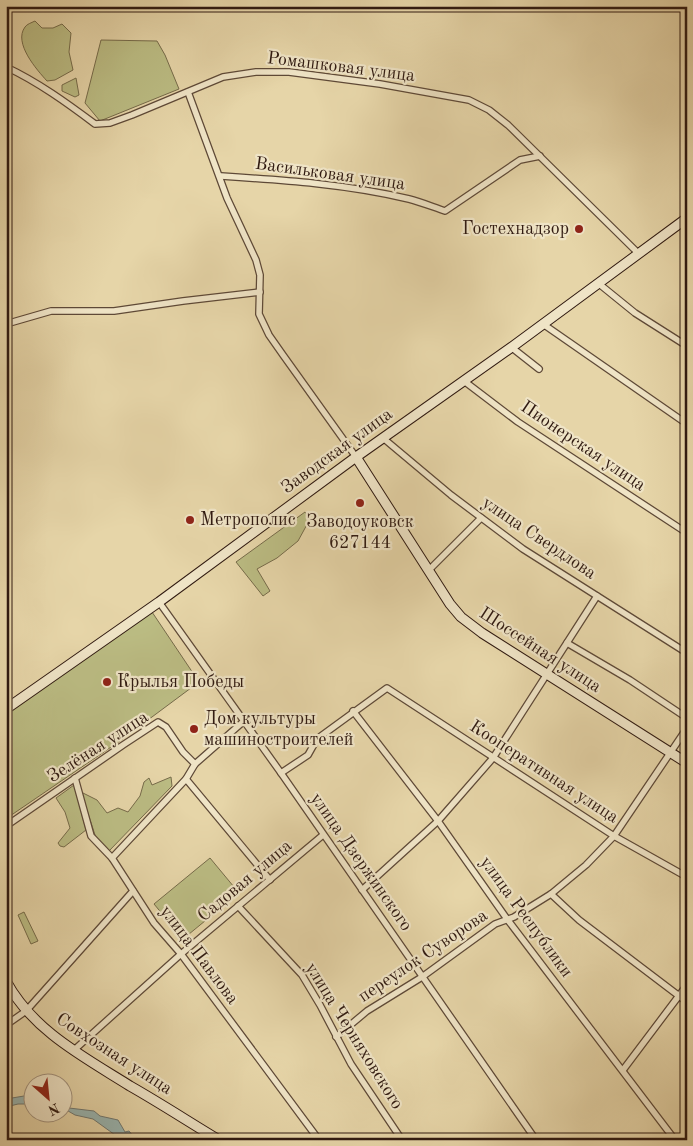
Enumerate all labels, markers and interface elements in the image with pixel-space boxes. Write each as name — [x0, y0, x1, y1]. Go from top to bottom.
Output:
street label: Ромашковая улица — [266, 49, 416, 85]
street label: Васильковая улица — [254, 155, 406, 193]
place label: Гостехнадзор — [462, 220, 569, 238]
marker: Гостехнадзор — [573, 223, 585, 235]
street label: Пионерская улица — [517, 398, 649, 494]
street label: Заводская улица — [278, 405, 396, 497]
street label: улица Свердлова — [479, 493, 599, 583]
marker: Заводоуковск 627144 — [354, 497, 366, 509]
place label: Метрополис — [200, 511, 296, 529]
place label: Заводоуковск 627144 — [306, 513, 414, 552]
marker: Метрополис — [184, 514, 196, 526]
street label: Шоссейная улица — [476, 604, 604, 696]
place label: Крылья Победы — [117, 673, 244, 691]
marker: Крылья Победы — [101, 676, 113, 688]
street label: Зелёная улица — [44, 708, 152, 786]
place label: Дом культуры машиностроителей — [204, 710, 354, 749]
street label: Кооперативная улица — [466, 717, 622, 827]
marker: Дом культуры машиностроителей — [188, 723, 200, 735]
street label: улица Дзержинского — [307, 790, 415, 934]
street label: Садовая улица — [195, 837, 296, 925]
street label: улица Республики — [476, 853, 576, 981]
street label: улица Павлова — [156, 902, 242, 1008]
street label: переулок Суворова — [355, 906, 491, 1006]
street label: улица Черняховского — [302, 959, 407, 1113]
street label: Совхозная улица — [53, 1010, 175, 1098]
north arrow — [22, 1074, 72, 1124]
text: N — [45, 1100, 61, 1117]

